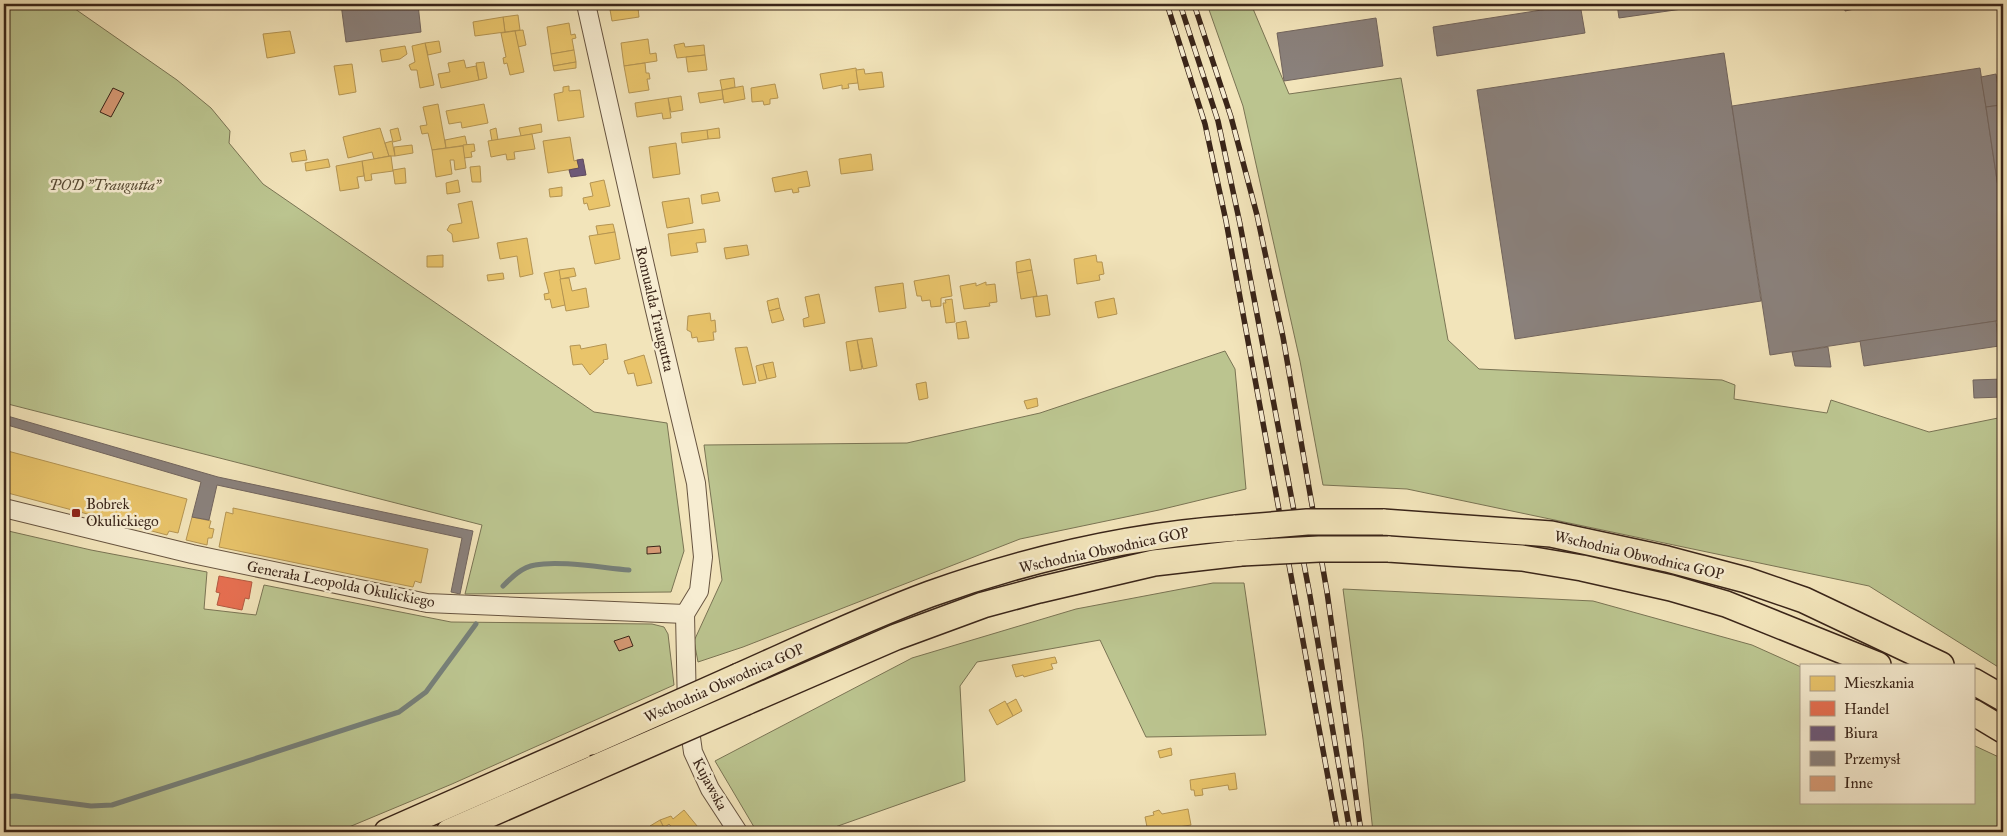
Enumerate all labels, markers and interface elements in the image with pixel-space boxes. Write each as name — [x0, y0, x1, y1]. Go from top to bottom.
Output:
park label: POD "Traugutta" — [49, 176, 163, 194]
street label: Romualda Traugutta — [632, 245, 678, 374]
place label: Bobrek Okulickiego — [86, 495, 159, 530]
marker: Bobrek Okulickiego — [70, 507, 82, 519]
street label: Wschodnia Obwodnica GOP — [1017, 523, 1191, 577]
street label: Wschodnia Obwodnica GOP — [1553, 527, 1726, 583]
street label: Generała Leopolda Okulickiego — [245, 557, 437, 611]
street label: Wschodnia Obwodnica GOP — [641, 639, 807, 726]
legend — [1800, 664, 1974, 804]
text: Mieszkania — [1844, 674, 1915, 692]
text: Handel — [1844, 700, 1890, 718]
text: Biura — [1844, 724, 1879, 742]
text: Przemysł — [1844, 750, 1901, 768]
street label: Kujawska — [689, 755, 732, 814]
text: Inne — [1844, 774, 1873, 792]

